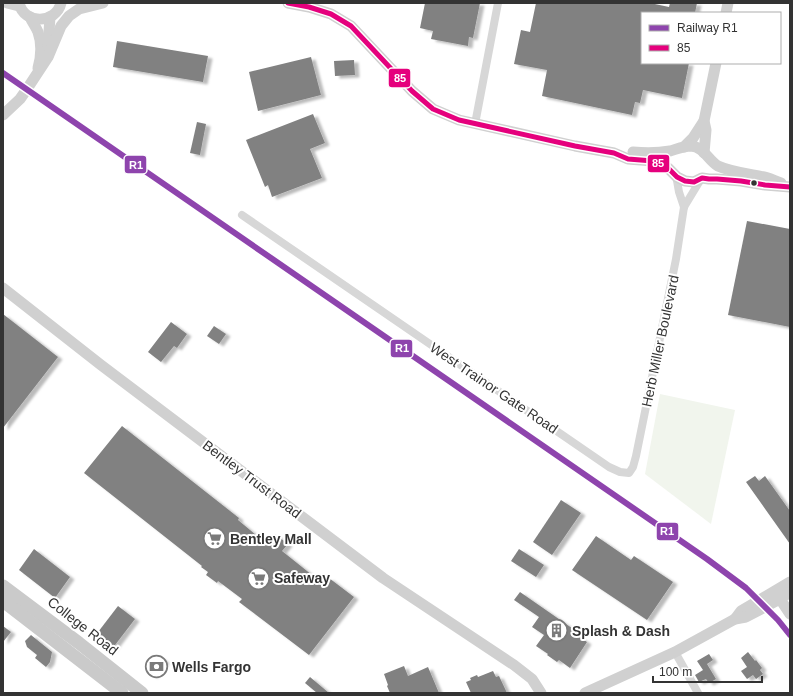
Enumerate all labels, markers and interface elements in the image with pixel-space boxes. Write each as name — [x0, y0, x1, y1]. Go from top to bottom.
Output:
legend — [641, 12, 781, 64]
text: Railway R1 — [677, 21, 738, 35]
text: 85 — [677, 41, 691, 55]
line badge: 85 — [388, 68, 411, 88]
text: 85 — [394, 72, 406, 84]
line badge: 85 — [647, 154, 670, 173]
line badge: R1 — [124, 155, 147, 174]
text: 85 — [652, 157, 664, 169]
text: R1 — [129, 159, 143, 171]
unlabelled marker — [749, 178, 759, 188]
street label: Herb Miller Boulevard — [638, 274, 682, 408]
line badge: R1 — [390, 339, 413, 358]
street label: West Trainor Gate Road — [427, 339, 561, 437]
text: R1 — [395, 342, 409, 354]
street label: Bentley Trust Road — [200, 437, 304, 521]
line badge: R1 — [656, 522, 679, 541]
text: R1 — [660, 525, 674, 537]
supermarket icon: Bentley Mall — [201, 526, 227, 552]
place label: Bentley Mall — [230, 531, 312, 547]
supermarket icon: Safeway — [245, 565, 271, 591]
place label: Safeway — [274, 570, 330, 586]
street label: College Road — [45, 594, 121, 658]
building icon: Splash & Dash — [544, 618, 570, 644]
place label: Splash & Dash — [572, 623, 670, 639]
bank icon: Wells Fargo — [143, 654, 169, 680]
scale bar — [653, 658, 762, 684]
place label: Wells Fargo — [172, 659, 251, 675]
text: 100 m — [659, 665, 692, 679]

